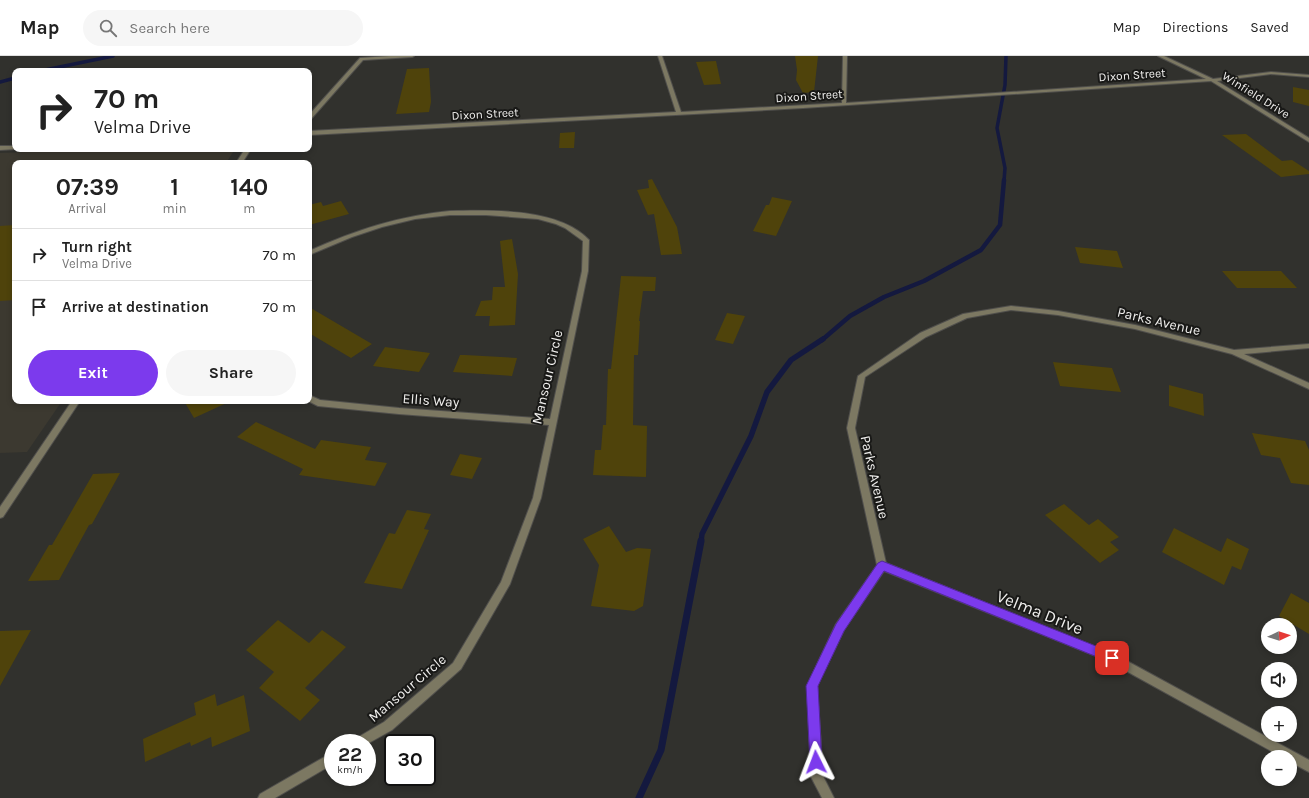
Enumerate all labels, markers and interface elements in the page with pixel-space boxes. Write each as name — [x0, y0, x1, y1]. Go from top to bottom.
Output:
search box — [83, 10, 363, 46]
text: Map — [20, 17, 59, 39]
icon: search — [97, 17, 119, 39]
text: Search here — [129, 19, 210, 37]
text: Map — [1113, 19, 1141, 36]
text: Directions — [1163, 19, 1228, 36]
text: Saved — [1250, 19, 1289, 36]
street label: Dixon Street — [1098, 66, 1167, 84]
street label: Winfield Drive — [1220, 69, 1292, 121]
text: 70 m — [94, 82, 159, 115]
icon: right — [28, 84, 80, 136]
street label: Dixon Street — [775, 87, 844, 105]
street label: Dixon Street — [451, 105, 519, 123]
text: Velma Drive — [94, 116, 191, 138]
text: 07:39 — [56, 173, 119, 201]
text: 1 — [170, 173, 179, 201]
text: 140 — [230, 173, 268, 201]
text: Arrival — [68, 201, 106, 216]
text: min — [163, 201, 187, 216]
text: m — [243, 201, 255, 216]
text: Turn right — [62, 238, 132, 256]
icon: right — [28, 244, 50, 266]
text: 70 m — [262, 246, 296, 264]
text: Velma Drive — [62, 256, 132, 271]
icon: arrive — [28, 296, 50, 318]
text: Arrive at destination — [62, 298, 209, 316]
text: 70 m — [262, 298, 296, 316]
street label: Parks Avenue — [1115, 304, 1202, 339]
street label: Mansour Circle — [528, 328, 567, 426]
button: Exit — [28, 350, 158, 396]
button: Share — [166, 350, 296, 396]
street label: Ellis Way — [402, 390, 460, 411]
street label: Parks Avenue — [857, 434, 892, 521]
street label: Velma Drive — [994, 586, 1086, 638]
north arrow — [1261, 618, 1297, 654]
map controls — [1261, 618, 1297, 786]
pin — [1095, 641, 1129, 675]
icon: arrive — [1101, 647, 1123, 669]
street label: Mansour Circle — [365, 651, 450, 726]
button: sound — [1261, 662, 1297, 698]
button: + — [1261, 706, 1297, 742]
speed limit sign: 30 — [384, 734, 436, 786]
position arrow — [795, 741, 837, 783]
text: 22 — [338, 743, 362, 766]
button: − — [1261, 750, 1297, 786]
text: km/h — [337, 764, 363, 776]

